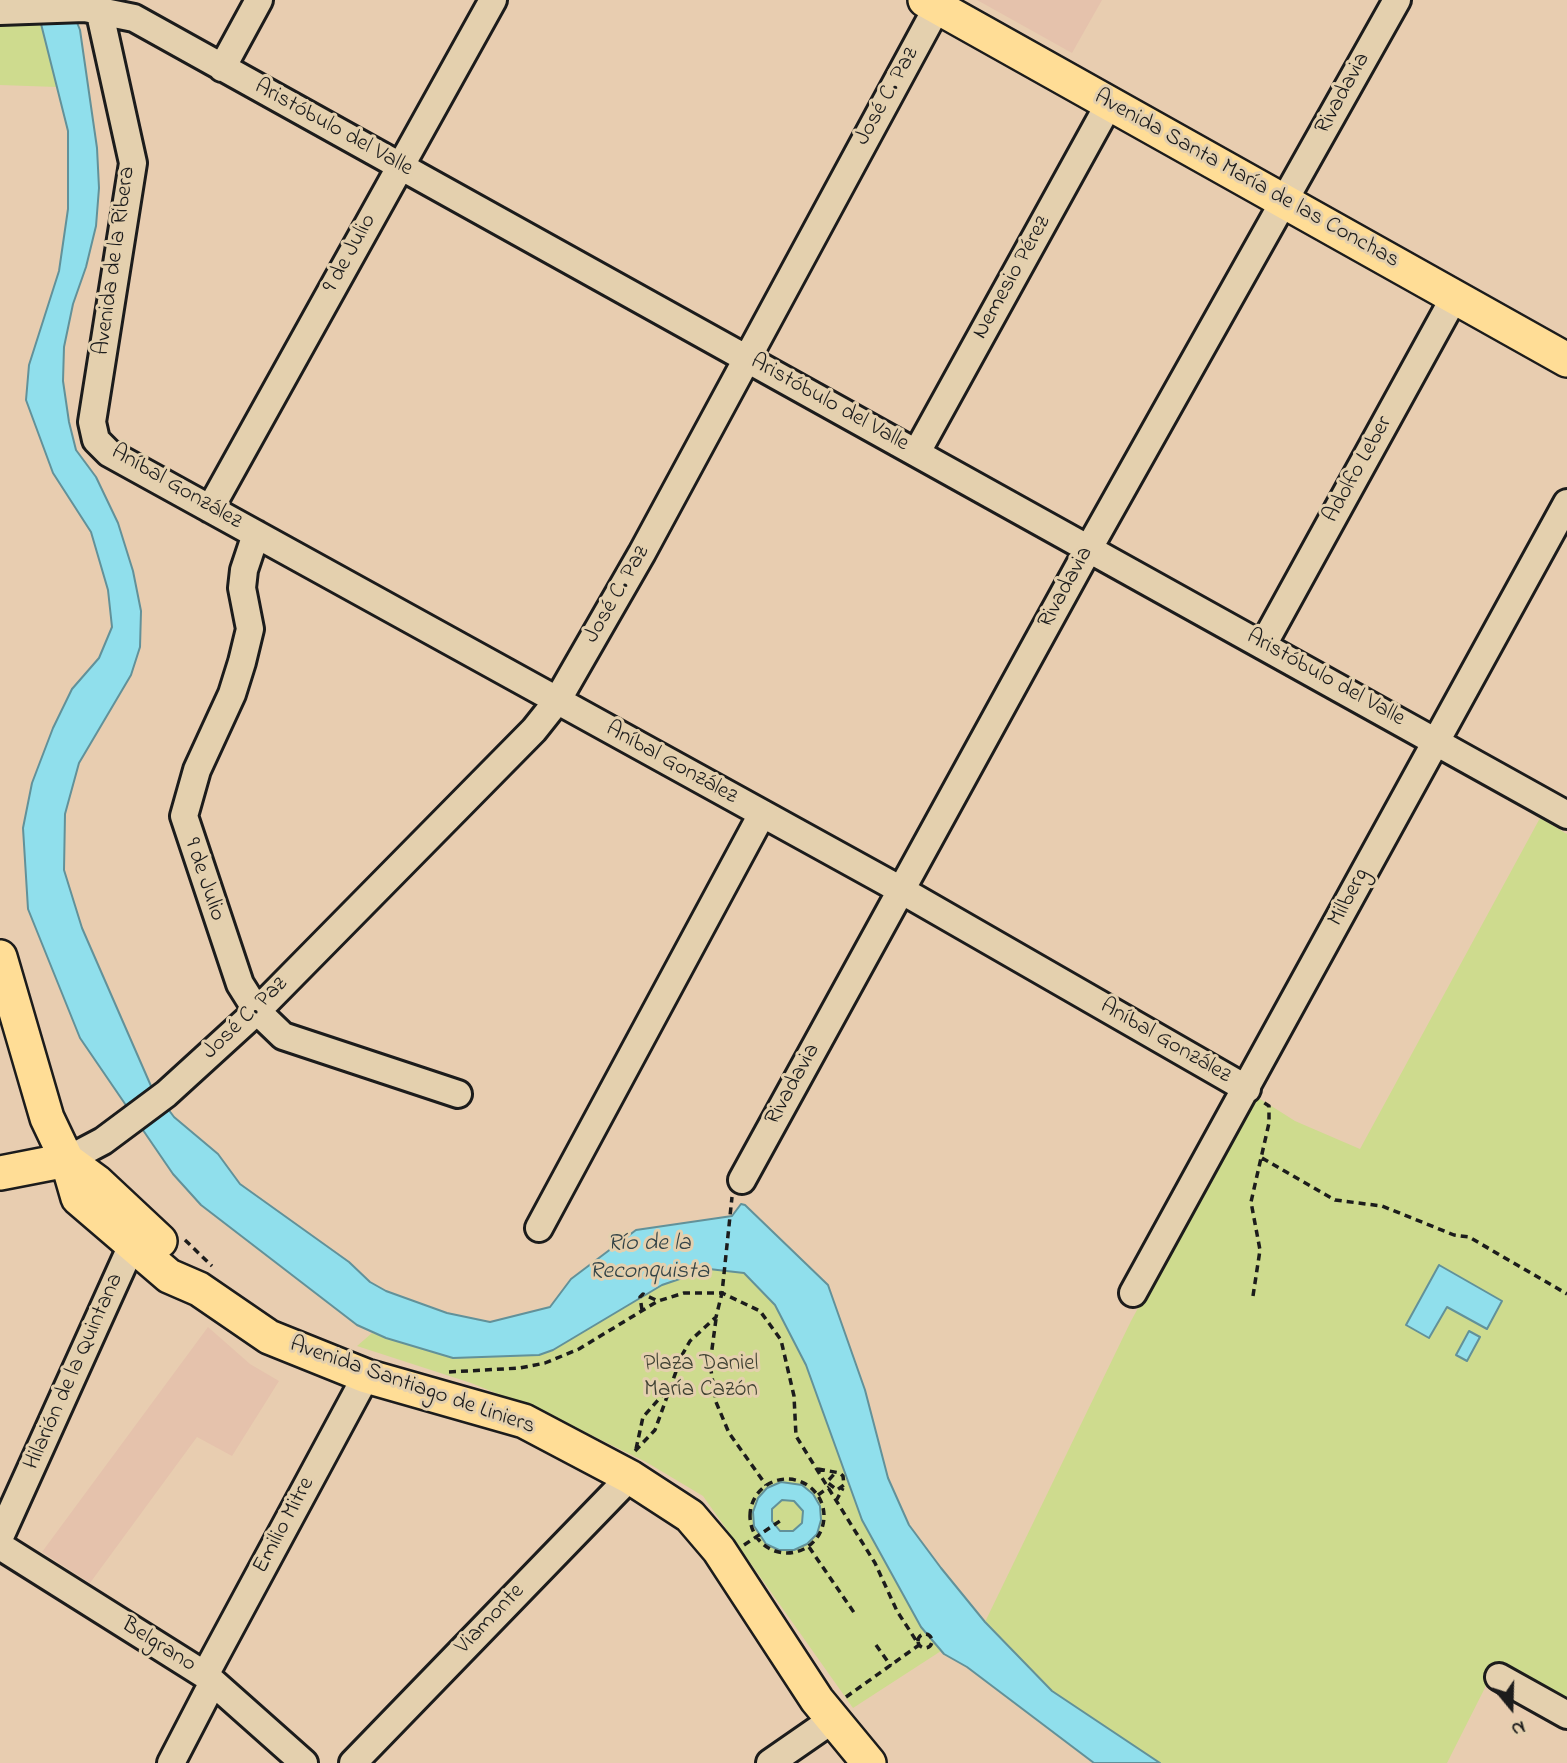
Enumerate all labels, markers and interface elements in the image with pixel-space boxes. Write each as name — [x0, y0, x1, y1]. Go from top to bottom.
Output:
street label: José C. Paz — [850, 43, 926, 151]
street label: Rivadavia — [1310, 48, 1378, 140]
street label: Aristóbulo del Valle — [249, 74, 417, 184]
street label: Avenida Santa María de las Conchas — [1089, 84, 1403, 276]
street label: Avenida de la Ribera — [89, 165, 143, 357]
street label: 9 de Julio — [318, 210, 384, 298]
street label: Nemesio Pérez — [968, 211, 1058, 345]
street label: Aristóbulo del Valle — [745, 349, 913, 459]
street label: Adolfo Leber — [1318, 412, 1400, 528]
street label: Aníbal González — [106, 439, 246, 537]
street label: José C. Paz — [579, 541, 657, 649]
street label: Rivadavia — [1033, 542, 1101, 634]
street label: Aristóbulo del Valle — [1241, 624, 1409, 734]
street label: Aníbal González — [600, 716, 742, 812]
street label: 9 de Julio — [176, 835, 230, 925]
street label: Milberg — [1323, 864, 1377, 932]
street label: José C. Paz — [198, 972, 294, 1066]
street label: Aníbal González — [1095, 993, 1235, 1091]
street label: Rivadavia — [760, 1039, 828, 1131]
water label: Río de la Reconquista — [589, 1231, 709, 1287]
street label: Hilarión de la Quintana — [19, 1269, 131, 1475]
street label: Avenida Santiago de Liniers — [286, 1332, 538, 1442]
park label: Plaza Daniel María Cazón — [644, 1351, 758, 1405]
street label: Emilio Mitre — [248, 1473, 322, 1579]
street label: Viamonte — [451, 1579, 531, 1661]
street label: Belgrano — [116, 1612, 200, 1680]
north arrow — [1476, 1672, 1546, 1742]
text: N — [1508, 1712, 1528, 1742]

